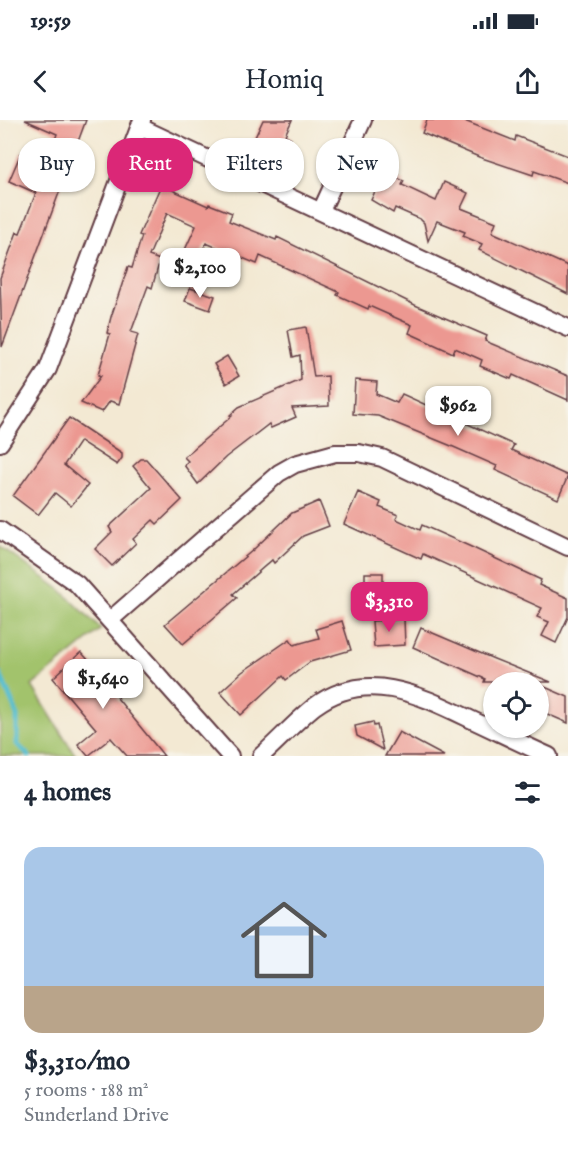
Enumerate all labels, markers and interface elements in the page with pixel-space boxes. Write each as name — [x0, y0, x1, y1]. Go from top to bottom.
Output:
text: 19:59 — [30, 7, 71, 35]
text: Homiq — [245, 64, 323, 98]
icon: back — [24, 65, 57, 98]
icon: share — [511, 65, 544, 98]
chip: Buy — [18, 138, 95, 192]
chip: Rent — [107, 138, 193, 192]
chip: Filters — [205, 138, 304, 192]
chip: New — [316, 138, 399, 192]
pin: $2,100 — [151, 248, 249, 299]
text: $2,100 — [174, 255, 226, 280]
pin: $962 — [422, 386, 494, 437]
text: $962 — [439, 393, 477, 418]
pin: $3,310 — [340, 582, 438, 633]
text: $3,310 — [365, 589, 413, 614]
pin: $1,640 — [54, 659, 152, 710]
text: $1,640 — [77, 666, 129, 691]
map controls — [483, 672, 549, 738]
button: locate — [483, 672, 549, 738]
text: 4 homes — [24, 776, 111, 809]
icon: filters — [511, 776, 544, 809]
icon: home — [230, 886, 338, 994]
text: $3,310/mo — [24, 1045, 130, 1078]
text: 5 rooms · 188 m² — [24, 1078, 149, 1103]
text: Sunderland Drive — [24, 1103, 169, 1128]

